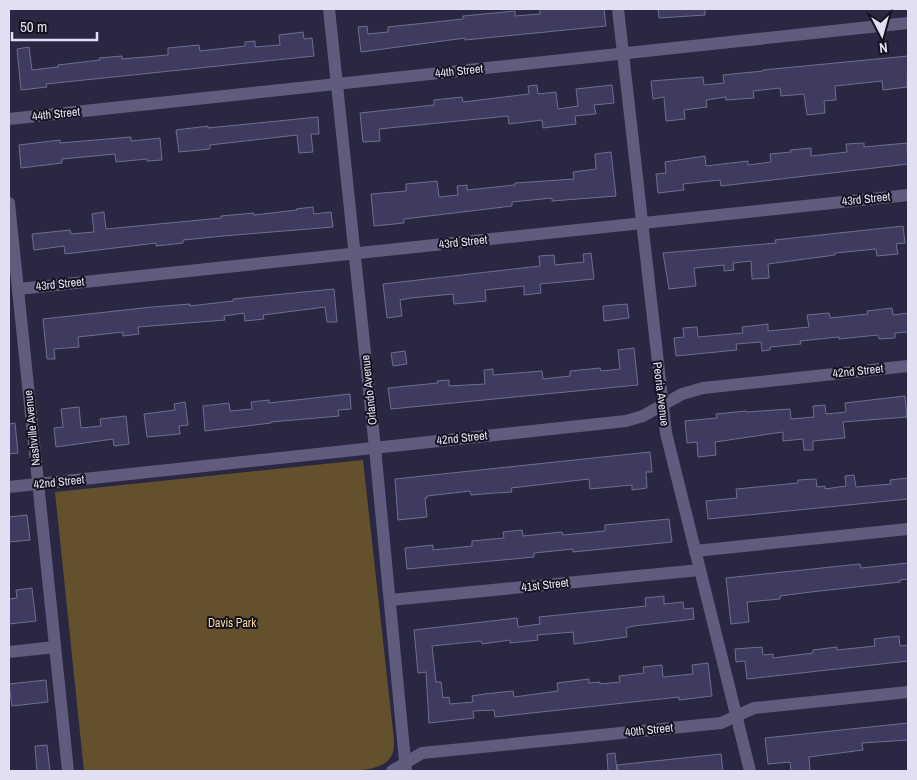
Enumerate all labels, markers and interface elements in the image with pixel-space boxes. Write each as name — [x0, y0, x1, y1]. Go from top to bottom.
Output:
scale bar — [12, 10, 98, 42]
north arrow — [857, 10, 907, 60]
text: 50 m — [20, 16, 47, 37]
text: N — [878, 39, 888, 57]
street label: 44th Street — [434, 61, 484, 81]
street label: 44th Street — [31, 104, 81, 124]
street label: 43rd Street — [841, 188, 891, 210]
street label: 43rd Street — [438, 231, 488, 253]
street label: 43rd Street — [35, 273, 85, 295]
street label: Orlando Avenue — [357, 354, 381, 426]
street label: 42nd Street — [832, 360, 884, 382]
street label: Peoria Avenue — [649, 361, 673, 427]
street label: Nashville Avenue — [20, 389, 44, 467]
street label: 42nd Street — [436, 427, 488, 449]
street label: 42nd Street — [33, 471, 85, 493]
street label: 41st Street — [520, 575, 570, 595]
park label: Davis Park — [208, 615, 256, 631]
street label: 40th Street — [624, 720, 674, 740]

